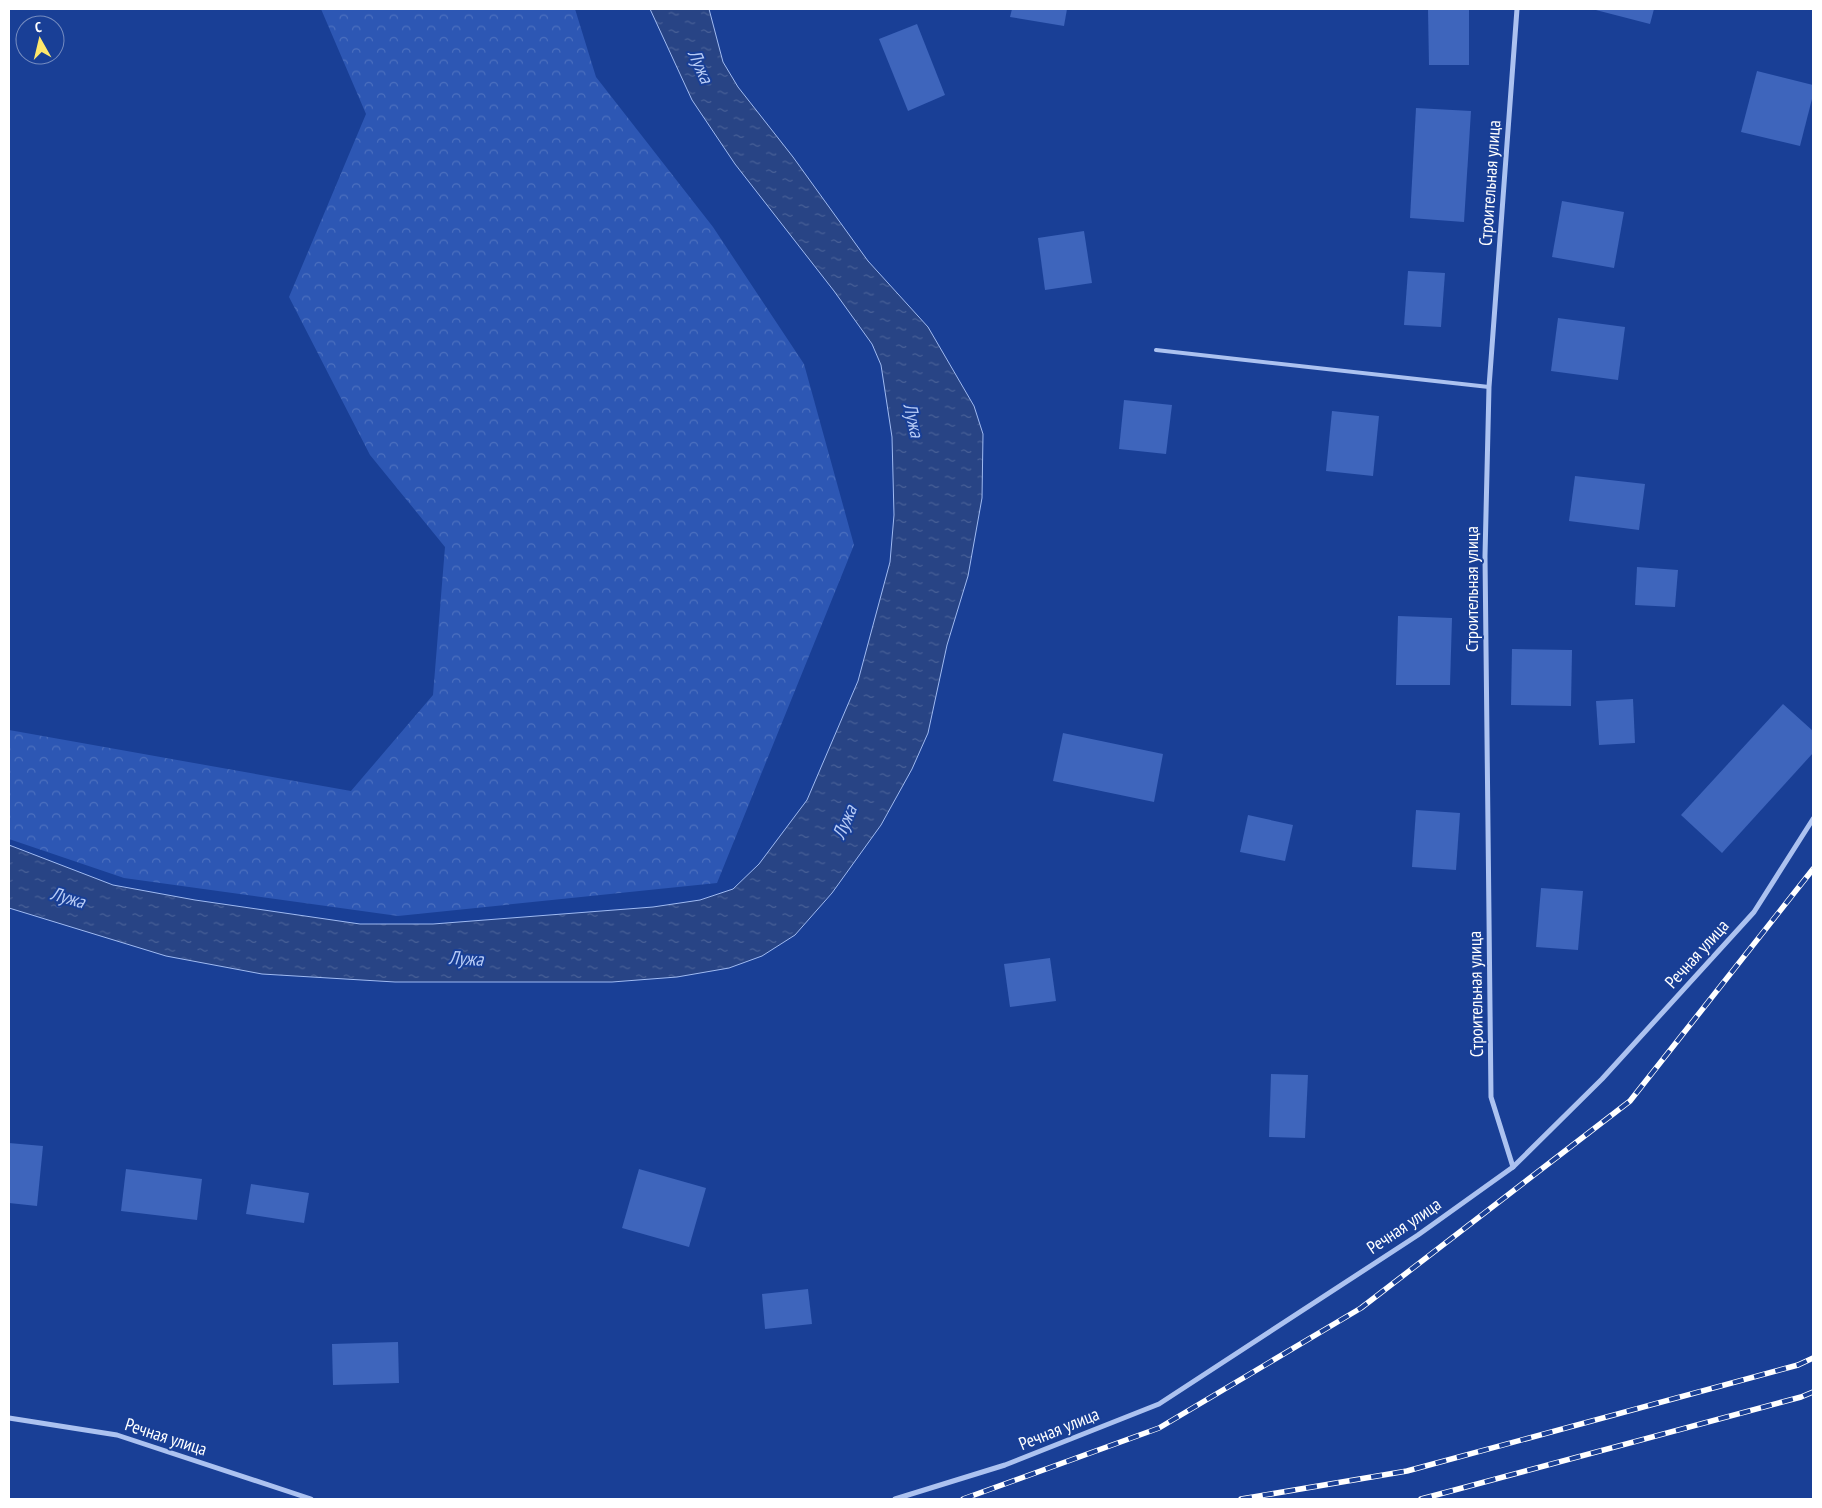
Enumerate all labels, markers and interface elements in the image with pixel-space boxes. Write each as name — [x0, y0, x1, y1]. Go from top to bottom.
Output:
north arrow — [15, 15, 65, 65]
text: С — [34, 18, 43, 36]
water label: Лужа — [683, 44, 720, 88]
street label: Строительная улица — [1474, 119, 1505, 247]
water label: Лужа — [898, 400, 930, 441]
street label: Строительная улица — [1460, 526, 1483, 652]
water label: Лужа — [826, 800, 862, 843]
water label: Лужа — [47, 880, 89, 914]
street label: Речная улица — [1660, 914, 1734, 993]
street label: Строительная улица — [1463, 931, 1488, 1057]
water label: Лужа — [447, 945, 485, 971]
street label: Речная улица — [1362, 1192, 1445, 1259]
street label: Речная улица — [1015, 1402, 1102, 1455]
street label: Речная улица — [122, 1412, 210, 1461]

